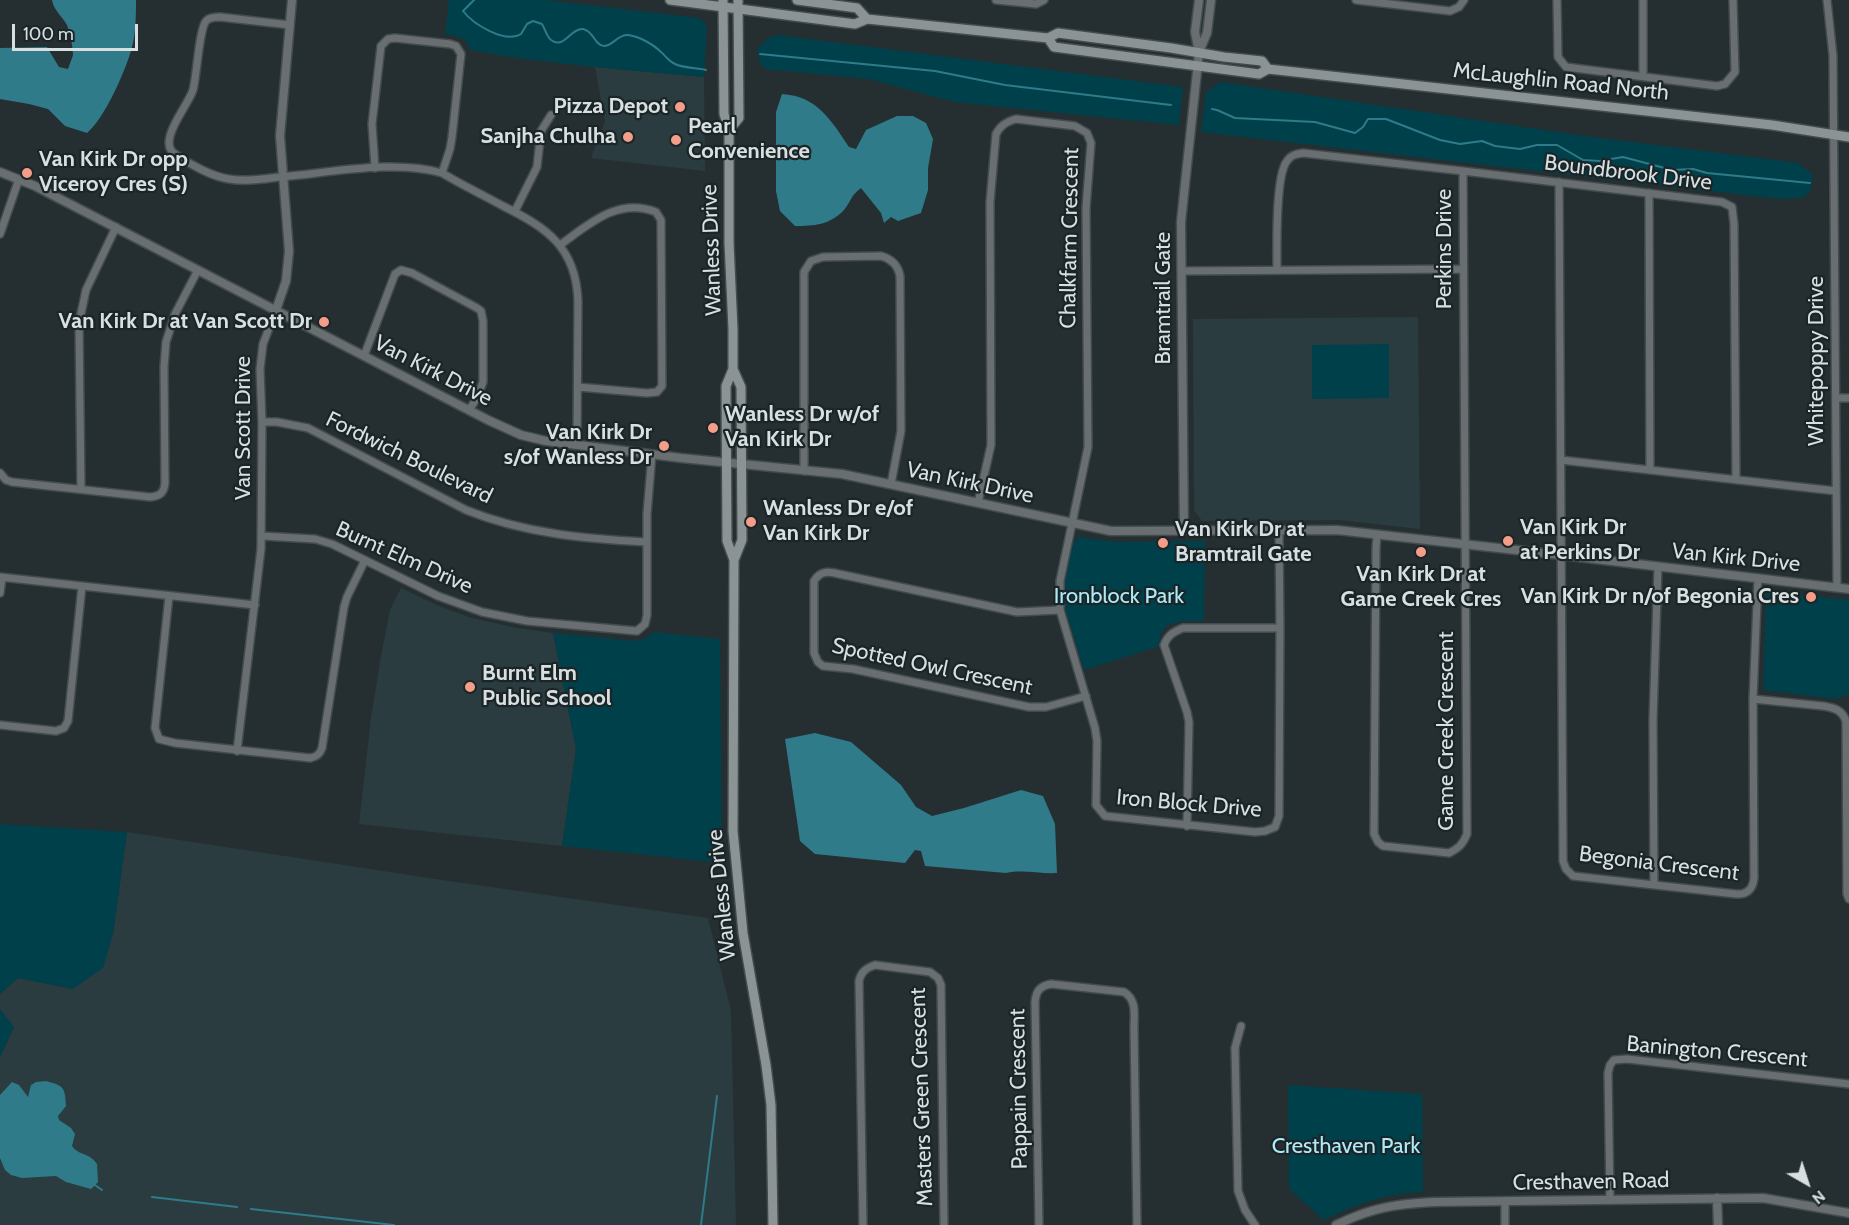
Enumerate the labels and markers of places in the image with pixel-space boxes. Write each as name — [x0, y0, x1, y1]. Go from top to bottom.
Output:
place label: Pizza Depot — [553, 94, 668, 120]
marker: Pizza Depot — [673, 100, 687, 114]
place label: Pearl Convenience — [688, 114, 810, 166]
place label: Sanjha Chulha — [480, 124, 616, 150]
marker: Sanjha Chulha — [621, 130, 635, 144]
marker: Pearl Convenience — [669, 133, 683, 147]
place label: Van Kirk Dr opp Viceroy Cres (S) — [39, 147, 188, 198]
marker: Van Kirk Dr opp Viceroy Cres (S) — [20, 166, 34, 180]
place label: Van Kirk Dr at Van Scott Dr — [59, 309, 312, 335]
marker: Van Kirk Dr at Van Scott Dr — [317, 315, 331, 329]
place label: Wanless Dr w/of Van Kirk Dr — [725, 402, 879, 454]
place label: Van Kirk Dr s/of Wanless Dr — [504, 420, 652, 472]
marker: Wanless Dr w/of Van Kirk Dr — [706, 421, 720, 435]
marker: Van Kirk Dr s/of Wanless Dr — [657, 439, 671, 453]
place label: Wanless Dr e/of Van Kirk Dr — [763, 496, 913, 548]
marker: Wanless Dr e/of Van Kirk Dr — [744, 515, 758, 529]
place label: Van Kirk Dr at Perkins Dr — [1520, 515, 1640, 566]
place label: Van Kirk Dr at Bramtrail Gate — [1175, 517, 1312, 568]
marker: Van Kirk Dr at Perkins Dr — [1501, 534, 1515, 548]
marker: Van Kirk Dr at Bramtrail Gate — [1156, 536, 1170, 550]
marker: Van Kirk Dr at Game Creek Cres — [1414, 545, 1428, 559]
place label: Van Kirk Dr at Game Creek Cres — [1341, 562, 1501, 614]
place label: Van Kirk Dr n/of Begonia Cres — [1521, 584, 1799, 610]
marker: Van Kirk Dr n/of Begonia Cres — [1804, 590, 1818, 604]
place label: Burnt Elm Public School — [482, 661, 611, 712]
marker: Burnt Elm Public School — [463, 680, 477, 694]

